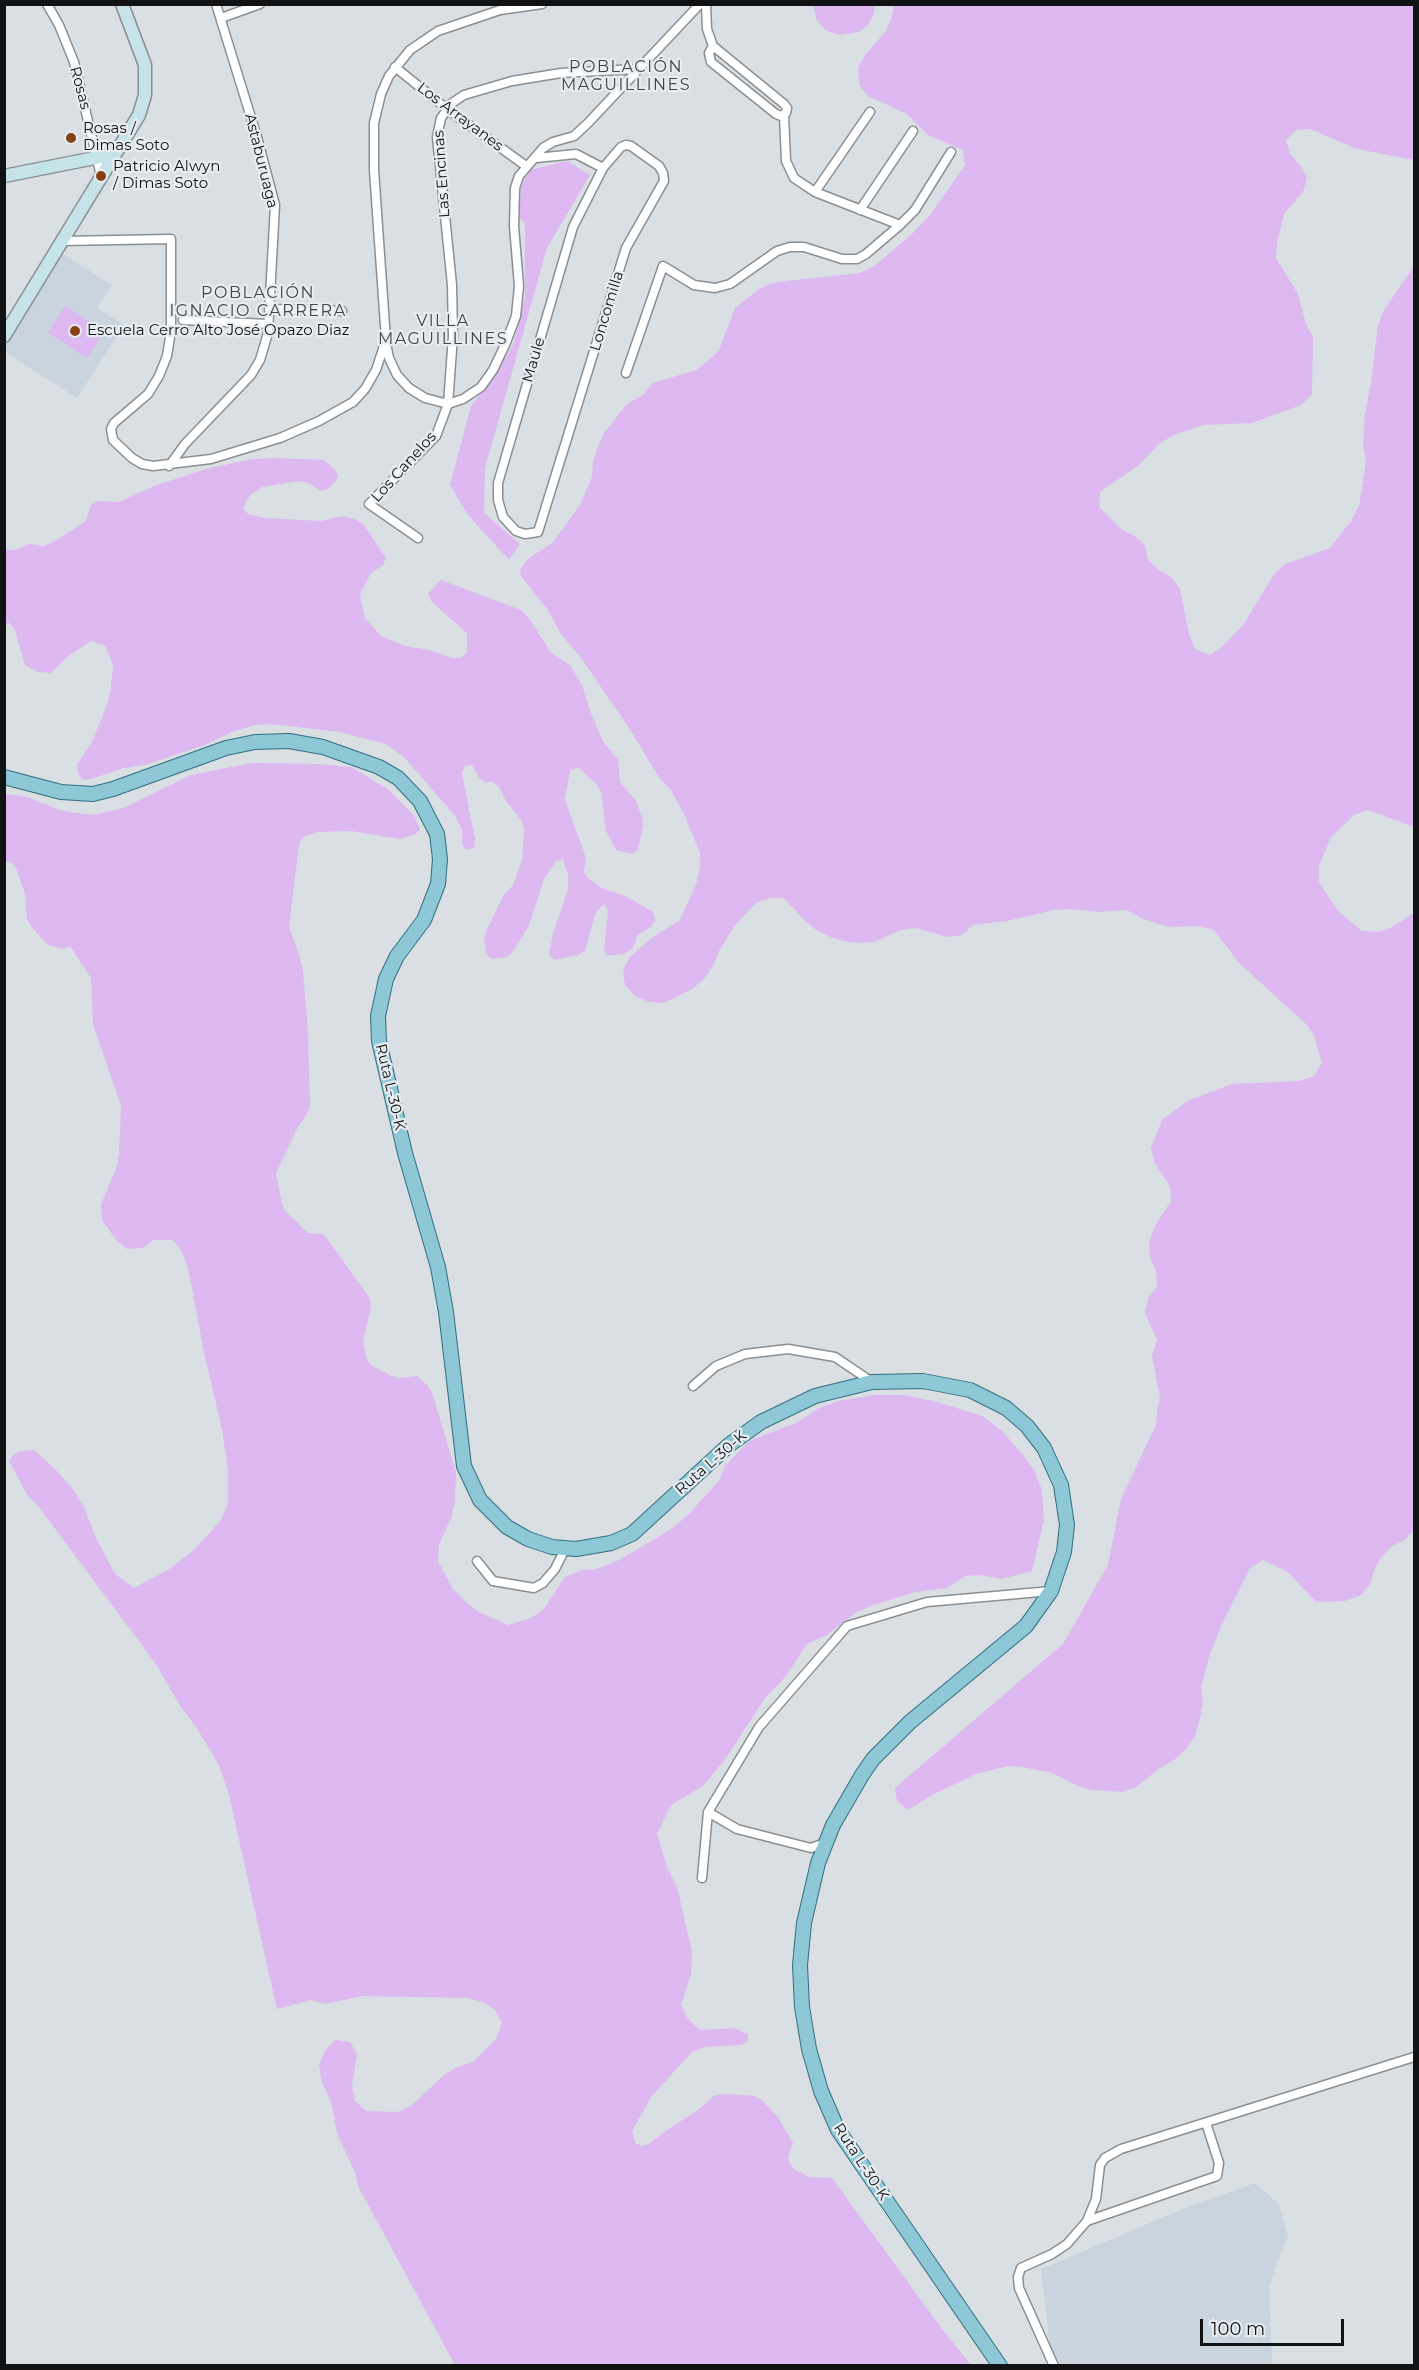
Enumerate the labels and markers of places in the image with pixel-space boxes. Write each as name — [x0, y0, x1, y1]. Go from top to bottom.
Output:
place label: Rosas / Dimas Soto — [83, 120, 169, 155]
marker: Rosas / Dimas Soto — [64, 131, 78, 145]
place label: Patricio Alwyn / Dimas Soto — [113, 158, 220, 193]
marker: Patricio Alwyn / Dimas Soto — [94, 169, 108, 183]
place label: Escuela Cerro Alto José Opazo Diaz — [87, 322, 349, 340]
marker: Escuela Cerro Alto José Opazo Diaz — [68, 324, 82, 338]

